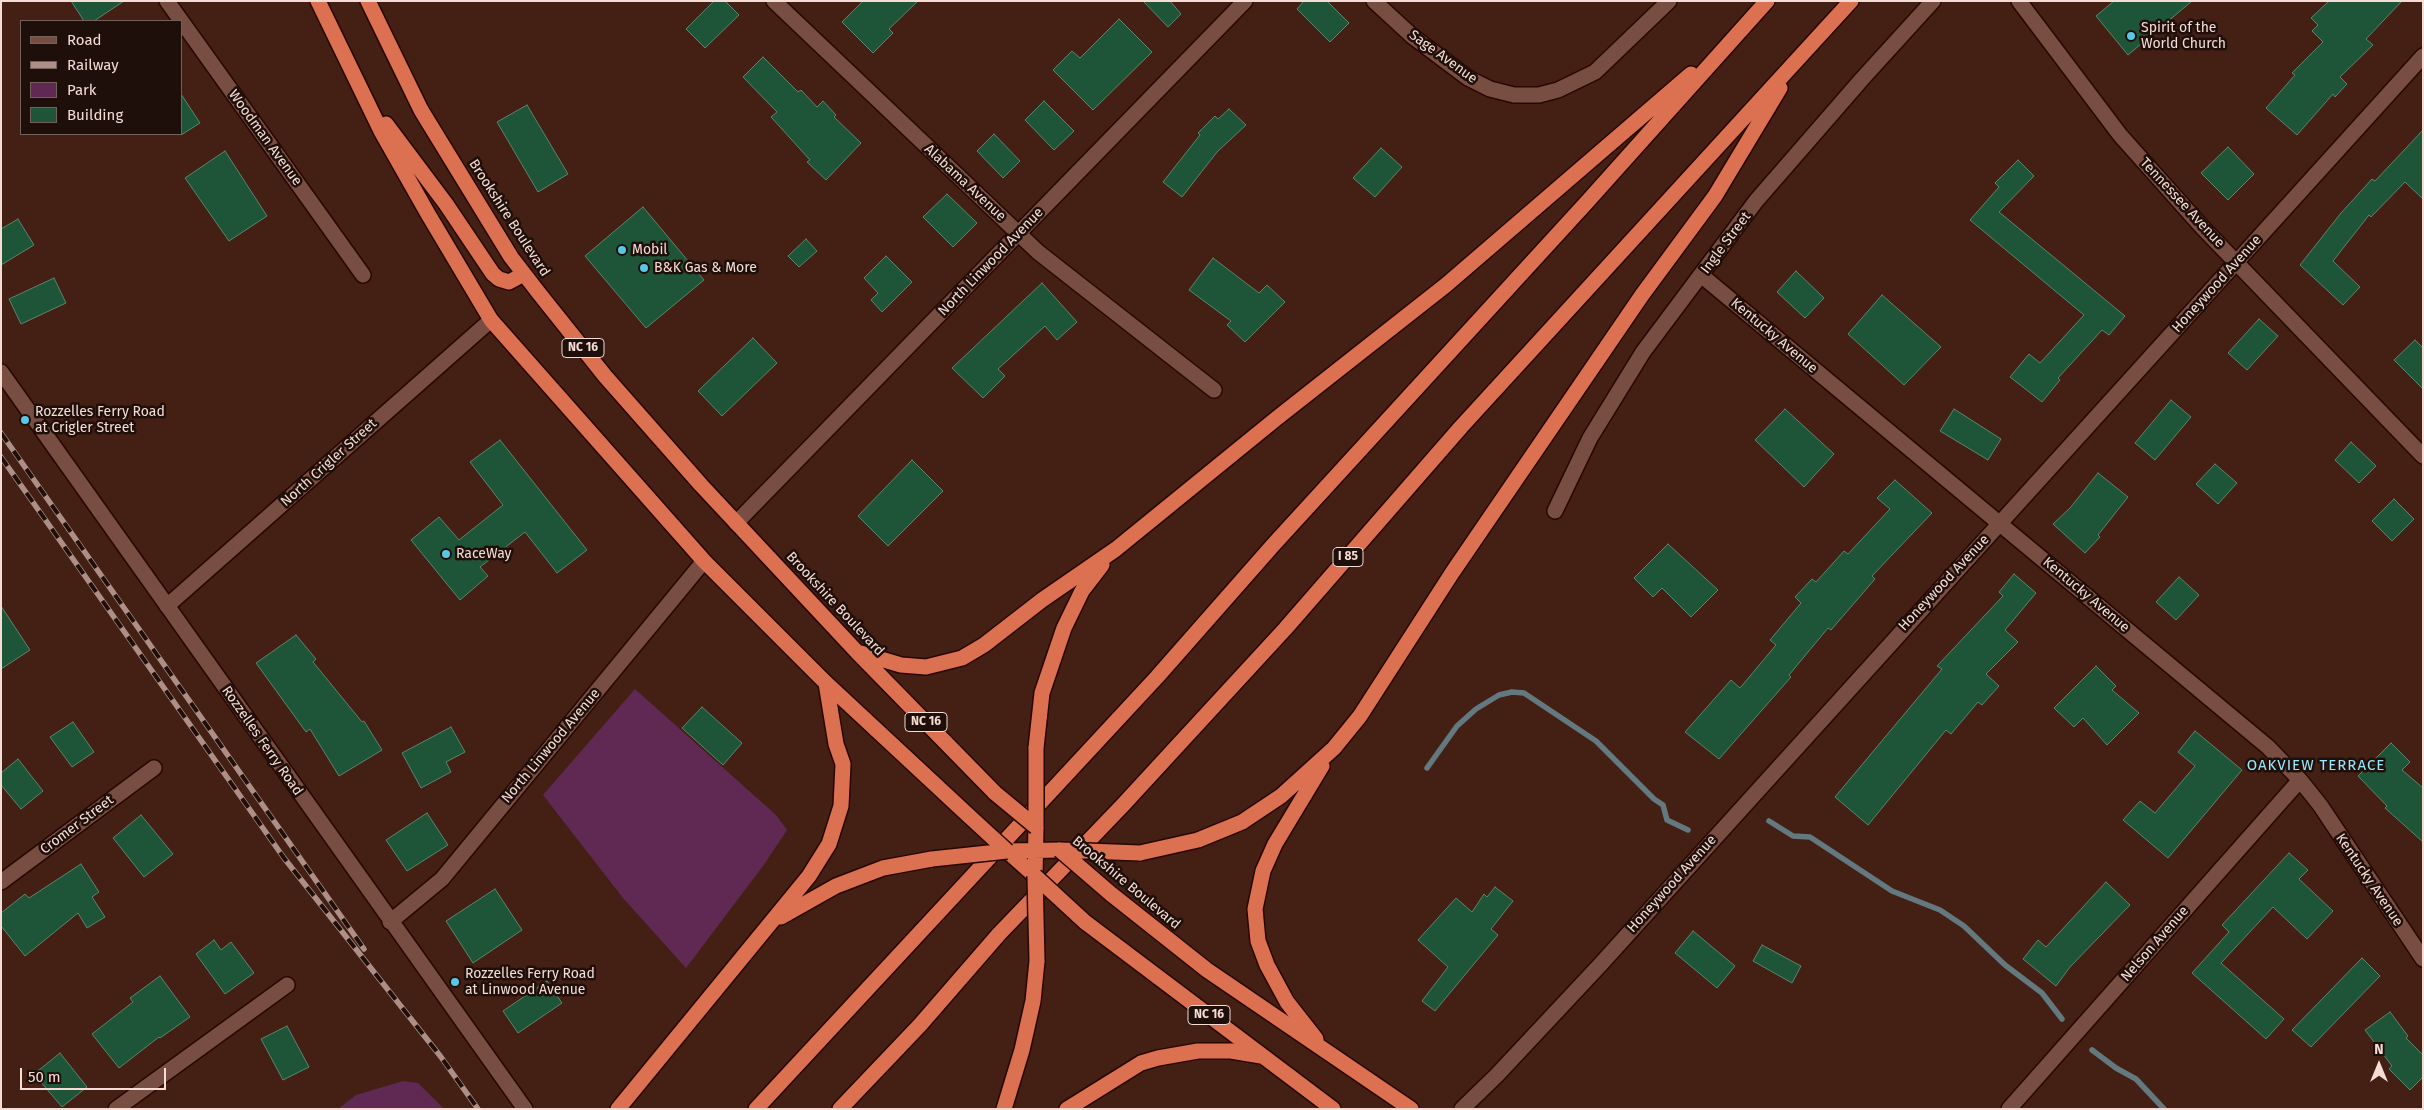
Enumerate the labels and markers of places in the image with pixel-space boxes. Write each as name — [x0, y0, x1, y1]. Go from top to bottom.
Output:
place label: Spirit of the World Church — [2141, 20, 2226, 52]
marker: Spirit of the World Church — [2125, 30, 2137, 42]
place label: Mobil — [632, 242, 667, 258]
marker: Mobil — [616, 244, 628, 256]
place label: B&K Gas & More — [654, 260, 757, 276]
marker: B&K Gas & More — [638, 262, 650, 274]
place label: Rozzelles Ferry Road at Crigler Street — [35, 404, 165, 437]
marker: Rozzelles Ferry Road at Crigler Street — [19, 414, 31, 426]
place label: RaceWay — [456, 546, 511, 562]
marker: RaceWay — [440, 548, 452, 560]
place label: Rozzelles Ferry Road at Linwood Avenue — [465, 966, 595, 999]
marker: Rozzelles Ferry Road at Linwood Avenue — [449, 976, 461, 988]

